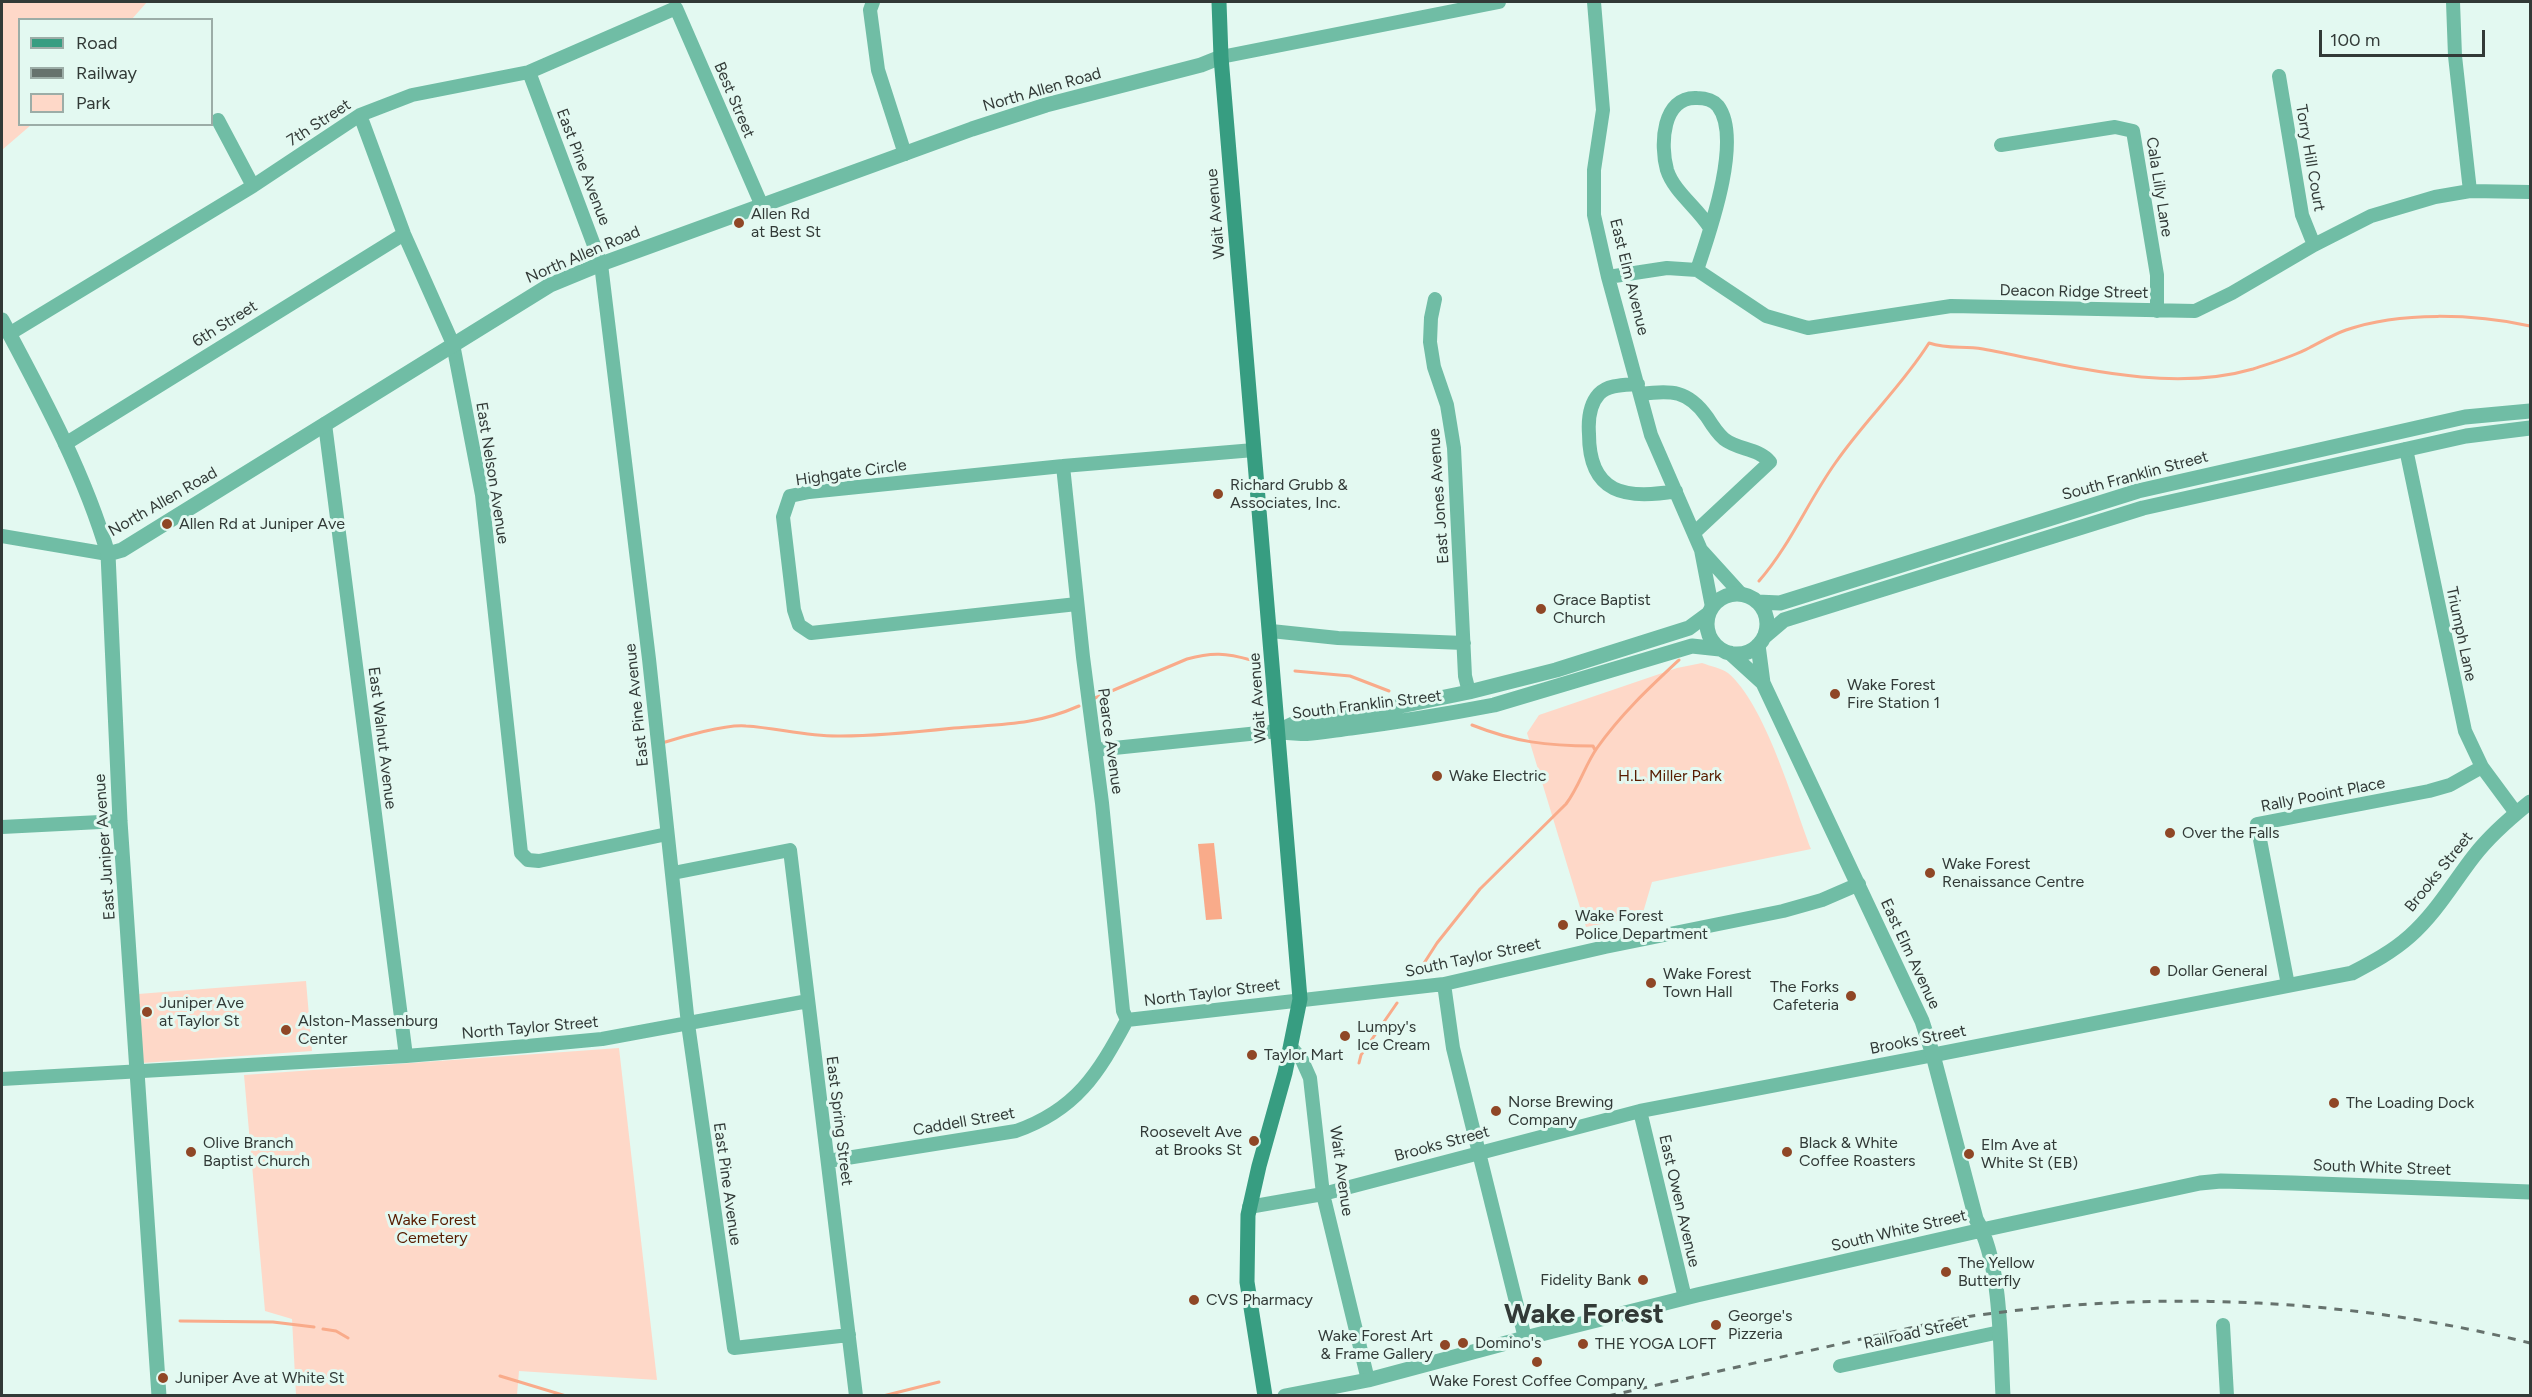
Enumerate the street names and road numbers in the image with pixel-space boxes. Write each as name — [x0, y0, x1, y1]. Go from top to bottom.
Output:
street label: Best Street — [709, 59, 759, 141]
street label: North Allen Road — [981, 64, 1103, 116]
street label: 7th Street — [283, 95, 355, 151]
street label: Torry Hill Court — [2291, 103, 2329, 213]
street label: East Pine Avenue — [552, 106, 614, 228]
street label: Cala Lilly Lane — [2142, 136, 2176, 238]
street label: Wait Avenue — [1202, 168, 1230, 260]
street label: East Elm Avenue — [1605, 217, 1653, 337]
street label: North Allen Road — [523, 222, 643, 288]
street label: Deacon Ridge Street — [1999, 281, 2149, 303]
street label: 6th Street — [189, 297, 261, 351]
street label: East Nelson Avenue — [471, 401, 513, 545]
street label: East Jones Avenue — [1425, 428, 1453, 564]
street label: South Franklin Street — [2060, 447, 2210, 505]
street label: Highgate Circle — [794, 456, 908, 490]
street label: North Allen Road — [105, 463, 221, 541]
street label: Triumph Lane — [2442, 585, 2480, 683]
street label: East Pine Avenue — [621, 642, 653, 768]
street label: Wait Avenue — [1245, 652, 1271, 744]
street label: East Walnut Avenue — [364, 666, 400, 810]
street label: South Franklin Street — [1291, 686, 1443, 724]
street label: Pearce Avenue — [1093, 687, 1127, 795]
street label: East Juniper Avenue — [90, 773, 120, 921]
street label: Rally Pooint Place — [2259, 774, 2387, 816]
street label: Brooks Street — [2401, 828, 2477, 916]
street label: East Elm Avenue — [1876, 896, 1944, 1012]
street label: South Taylor Street — [1403, 934, 1543, 982]
street label: North Taylor Street — [1143, 975, 1281, 1011]
street label: North Taylor Street — [461, 1012, 599, 1044]
street label: Brooks Street — [1868, 1021, 1968, 1059]
street label: East Spring Street — [822, 1055, 856, 1187]
street label: Caddell Street — [912, 1104, 1016, 1140]
street label: East Pine Avenue — [709, 1121, 745, 1247]
street label: Brooks Street — [1392, 1122, 1492, 1166]
street label: Wait Avenue — [1325, 1125, 1357, 1217]
street label: East Owen Avenue — [1654, 1133, 1704, 1269]
street label: South White Street — [2312, 1156, 2452, 1180]
street label: South White Street — [1829, 1206, 1969, 1256]
street label: Railroad Street — [1862, 1313, 1970, 1353]

